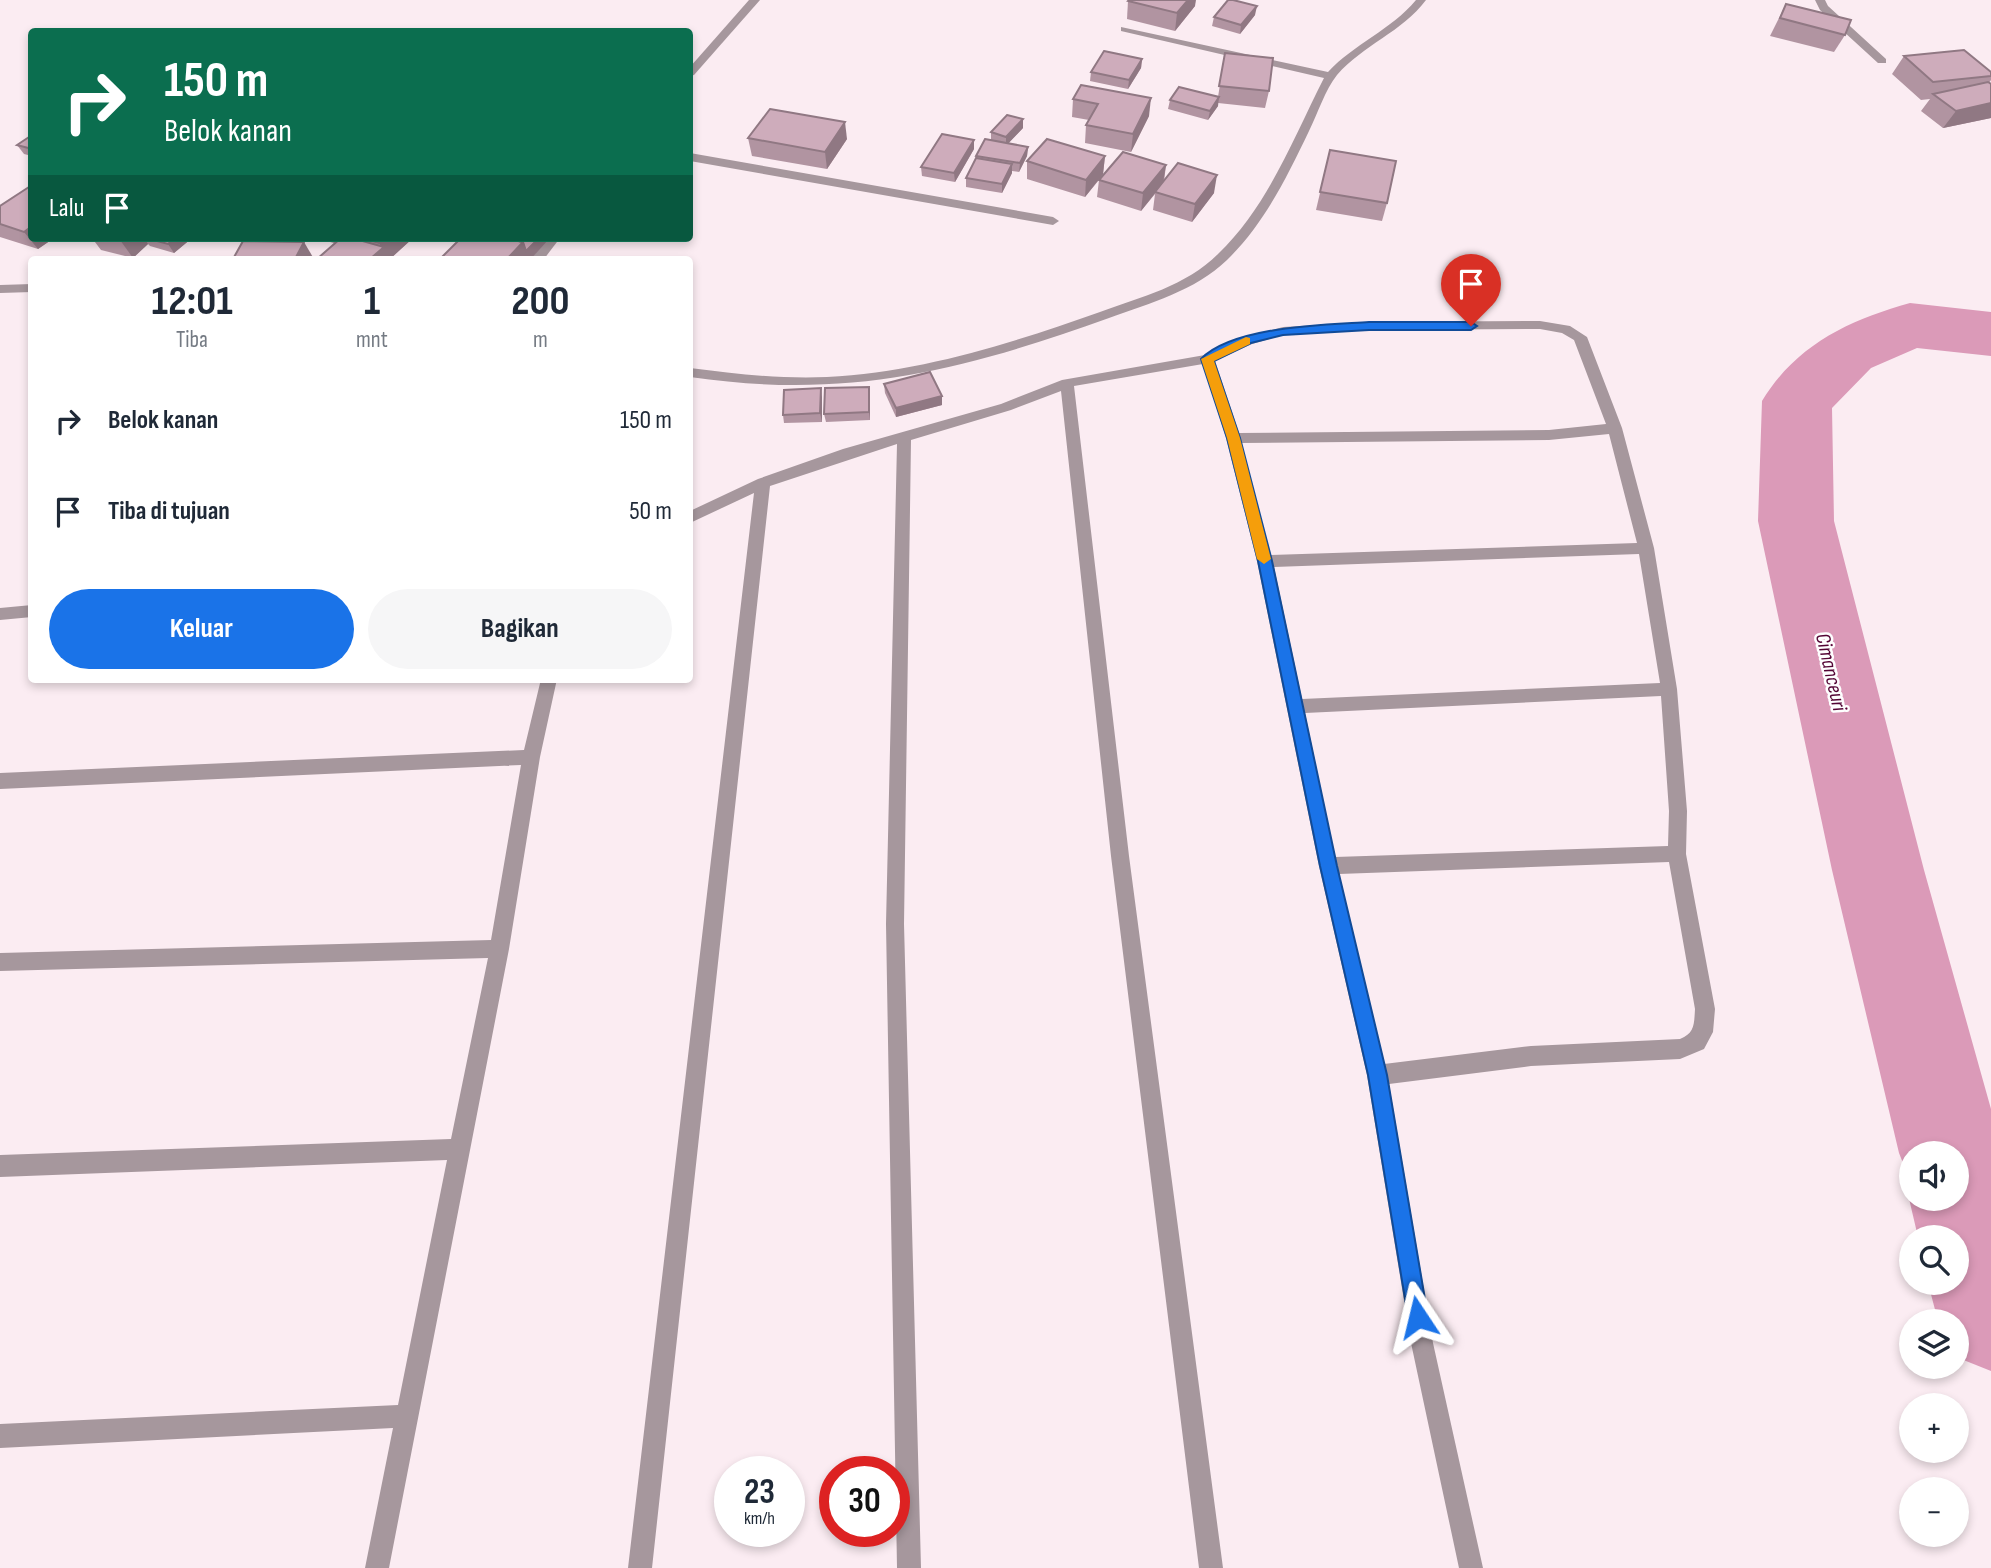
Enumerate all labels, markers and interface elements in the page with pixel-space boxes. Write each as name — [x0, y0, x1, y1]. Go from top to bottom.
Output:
text: 150 m — [164, 52, 268, 111]
icon: right — [49, 56, 140, 147]
text: Belok kanan — [164, 112, 292, 151]
icon: arrive — [98, 189, 136, 227]
text: Lalu — [49, 193, 84, 224]
pin — [1441, 254, 1501, 326]
icon: arrive — [1452, 265, 1490, 303]
text: 12:01 — [151, 276, 233, 327]
text: 1 — [364, 276, 380, 327]
text: 200 — [511, 276, 570, 327]
text: Tiba — [176, 326, 208, 354]
text: mnt — [356, 326, 388, 354]
text: m — [533, 326, 548, 354]
icon: right — [49, 402, 87, 440]
text: Belok kanan — [108, 405, 218, 436]
text: 150 m — [620, 405, 672, 436]
icon: arrive — [49, 493, 87, 531]
text: Tiba di tujuan — [108, 496, 230, 527]
text: 50 m — [629, 496, 672, 527]
button: Keluar — [49, 589, 354, 669]
button: Bagikan — [368, 589, 672, 669]
water label: Cimanceuri — [1810, 631, 1852, 714]
map controls — [1899, 1141, 1969, 1547]
button: sound — [1899, 1141, 1969, 1211]
button: search — [1899, 1225, 1969, 1295]
position arrow — [1381, 1280, 1455, 1354]
button: layers — [1899, 1309, 1969, 1379]
button: + — [1899, 1393, 1969, 1463]
speed limit sign: 30 — [819, 1456, 910, 1547]
text: 23 — [744, 1471, 775, 1514]
button: − — [1899, 1477, 1969, 1547]
text: km/h — [744, 1508, 775, 1529]

